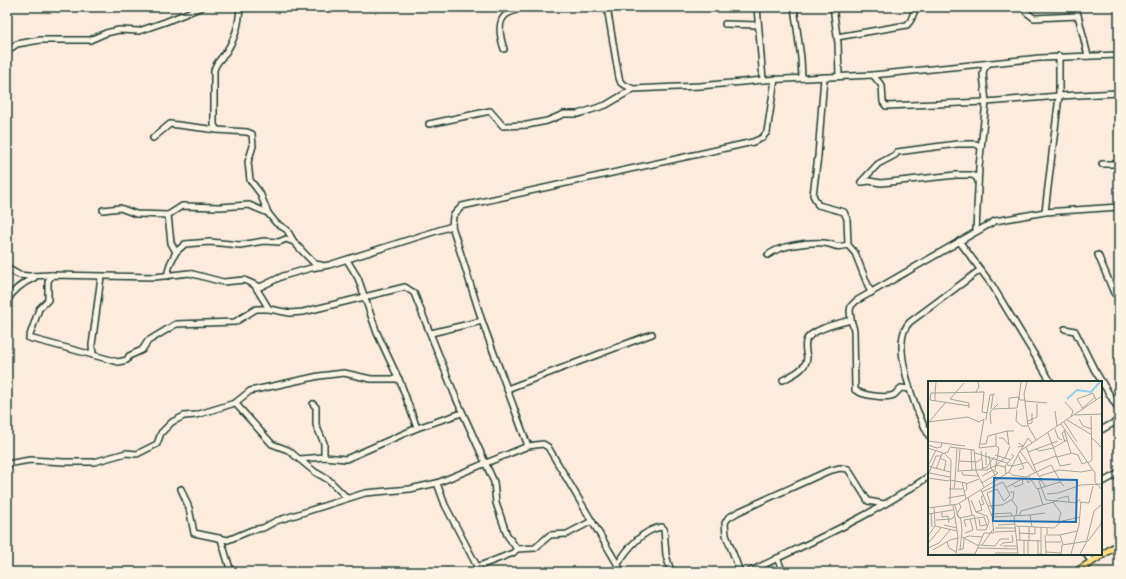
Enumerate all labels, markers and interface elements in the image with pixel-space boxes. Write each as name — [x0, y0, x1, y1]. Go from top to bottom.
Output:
inset map — [928, 381, 1102, 555]

